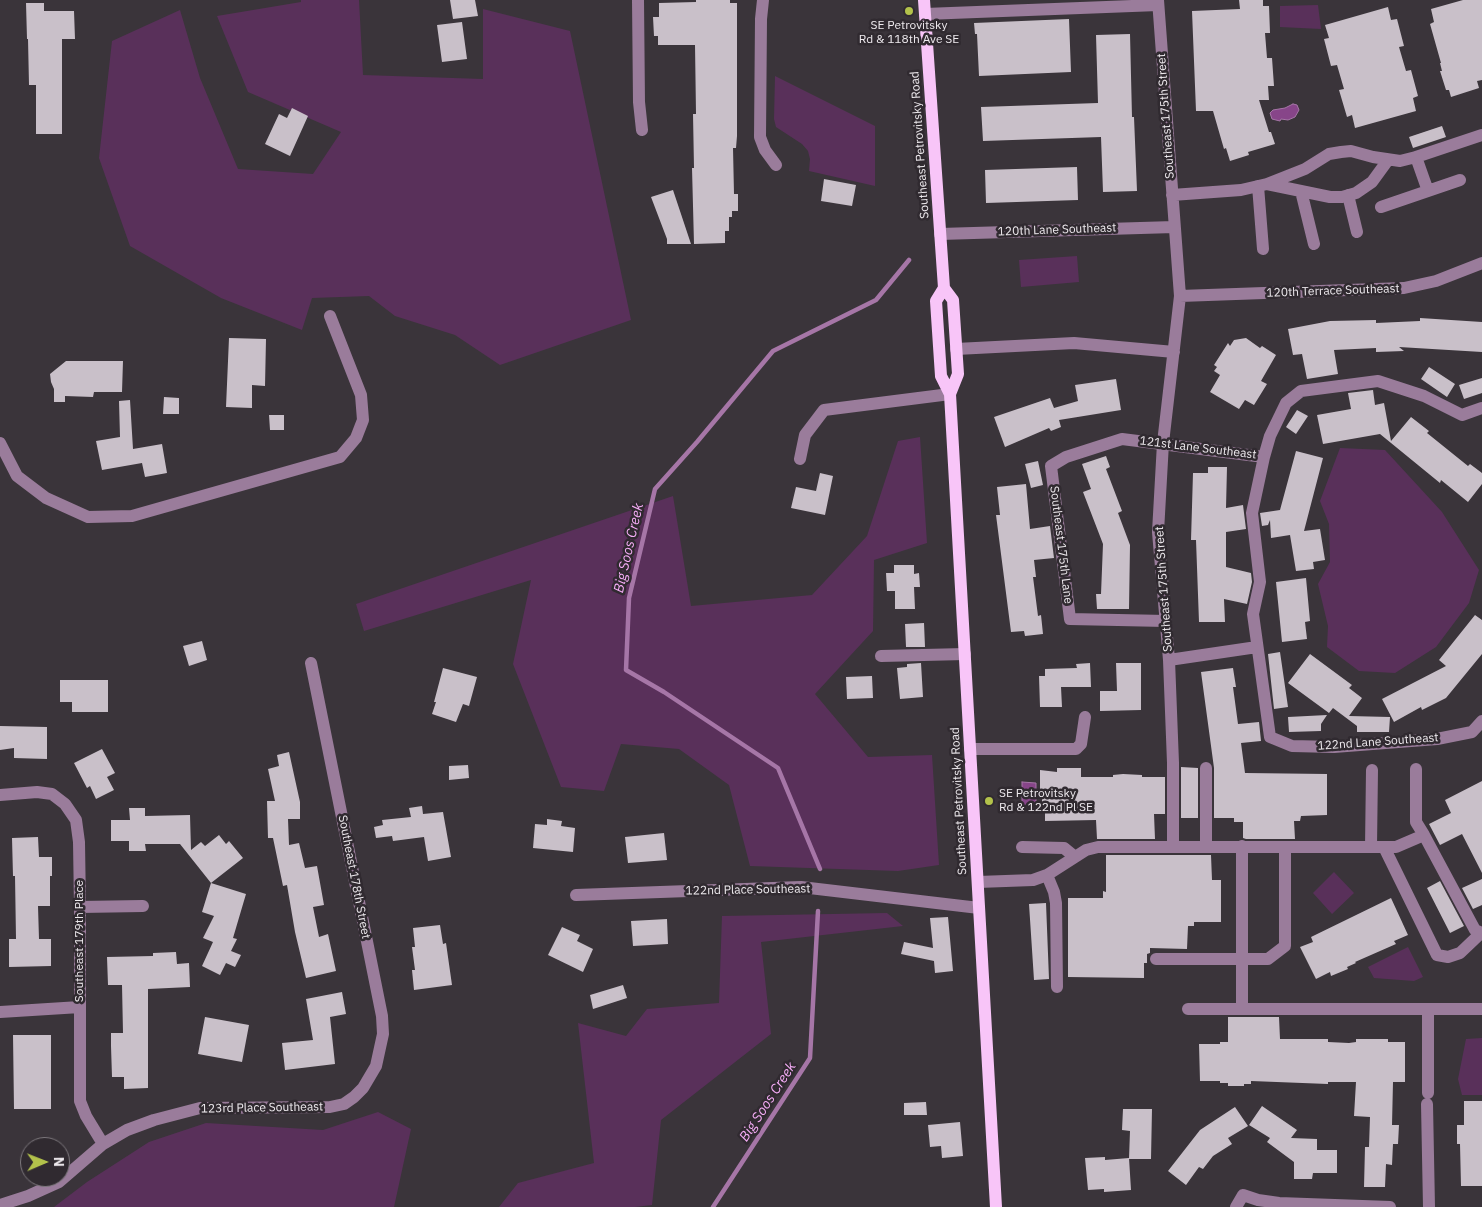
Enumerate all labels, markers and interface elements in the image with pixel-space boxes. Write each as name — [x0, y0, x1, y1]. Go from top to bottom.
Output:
marker: SE Petrovitsky Rd & 118th Ave SE — [903, 5, 915, 17]
place label: SE Petrovitsky Rd & 118th Ave SE — [859, 19, 959, 47]
street label: Southeast 175th Street — [1154, 53, 1178, 179]
street label: Southeast Petrovitsky Road — [908, 71, 932, 219]
street label: 120th Lane Southeast — [997, 221, 1117, 239]
street label: 120th Terrace Southeast — [1266, 281, 1400, 301]
street label: 121st Lane Southeast — [1139, 434, 1257, 462]
street label: Southeast 175th Lane — [1047, 485, 1075, 605]
water label: Big Soos Creek — [611, 502, 647, 594]
street label: Southeast 175th Street — [1152, 526, 1176, 652]
street label: Southeast Petrovitsky Road — [948, 727, 970, 875]
street label: 122nd Lane Southeast — [1317, 731, 1439, 753]
place label: SE Petrovitsky Rd & 122nd Pl SE — [999, 787, 1093, 815]
marker: SE Petrovitsky Rd & 122nd Pl SE — [983, 795, 995, 807]
street label: Southeast 178th Street — [335, 814, 373, 940]
street label: Southeast 179th Place — [73, 880, 87, 1002]
street label: 122nd Place Southeast — [685, 882, 811, 898]
water label: Big Soos Creek — [736, 1059, 800, 1145]
street label: 123rd Place Southeast — [201, 1100, 323, 1116]
north arrow — [20, 1137, 70, 1187]
text: N — [50, 1157, 68, 1167]

